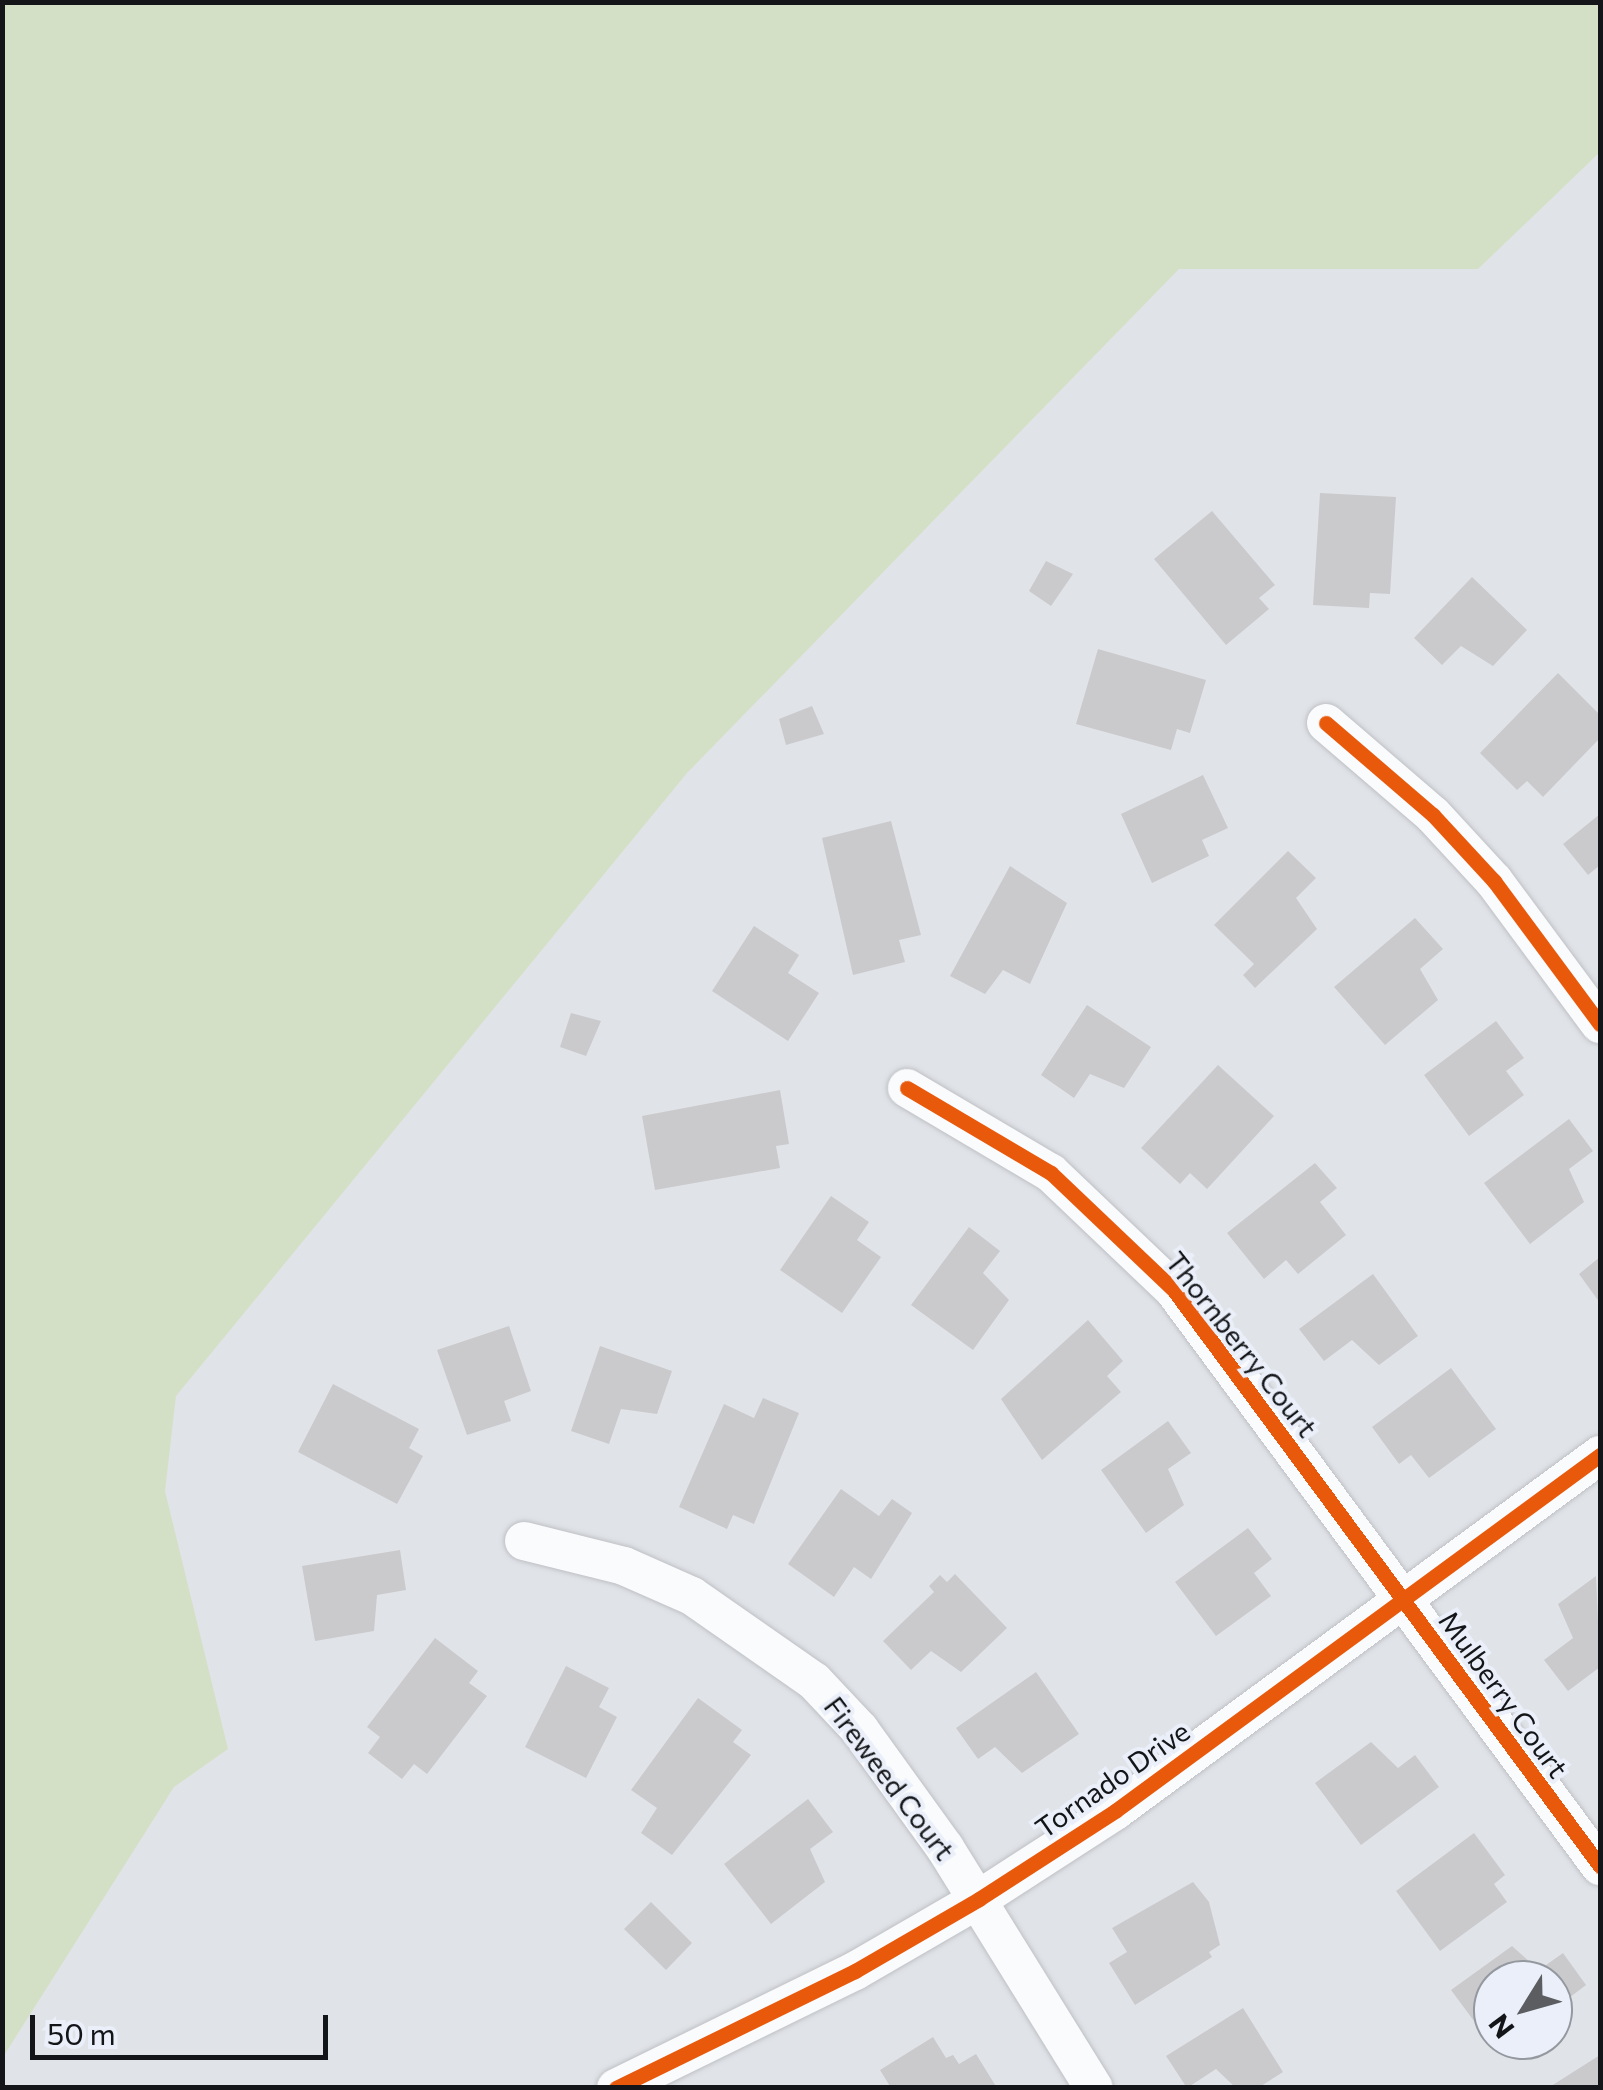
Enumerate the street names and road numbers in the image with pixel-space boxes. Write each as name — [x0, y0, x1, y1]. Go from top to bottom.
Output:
street label: Thornberry Court — [1159, 1245, 1325, 1443]
street label: Mulberry Court — [1432, 1604, 1576, 1784]
street label: Fireweed Court — [818, 1690, 962, 1866]
street label: Tornado Drive — [1029, 1714, 1195, 1844]

